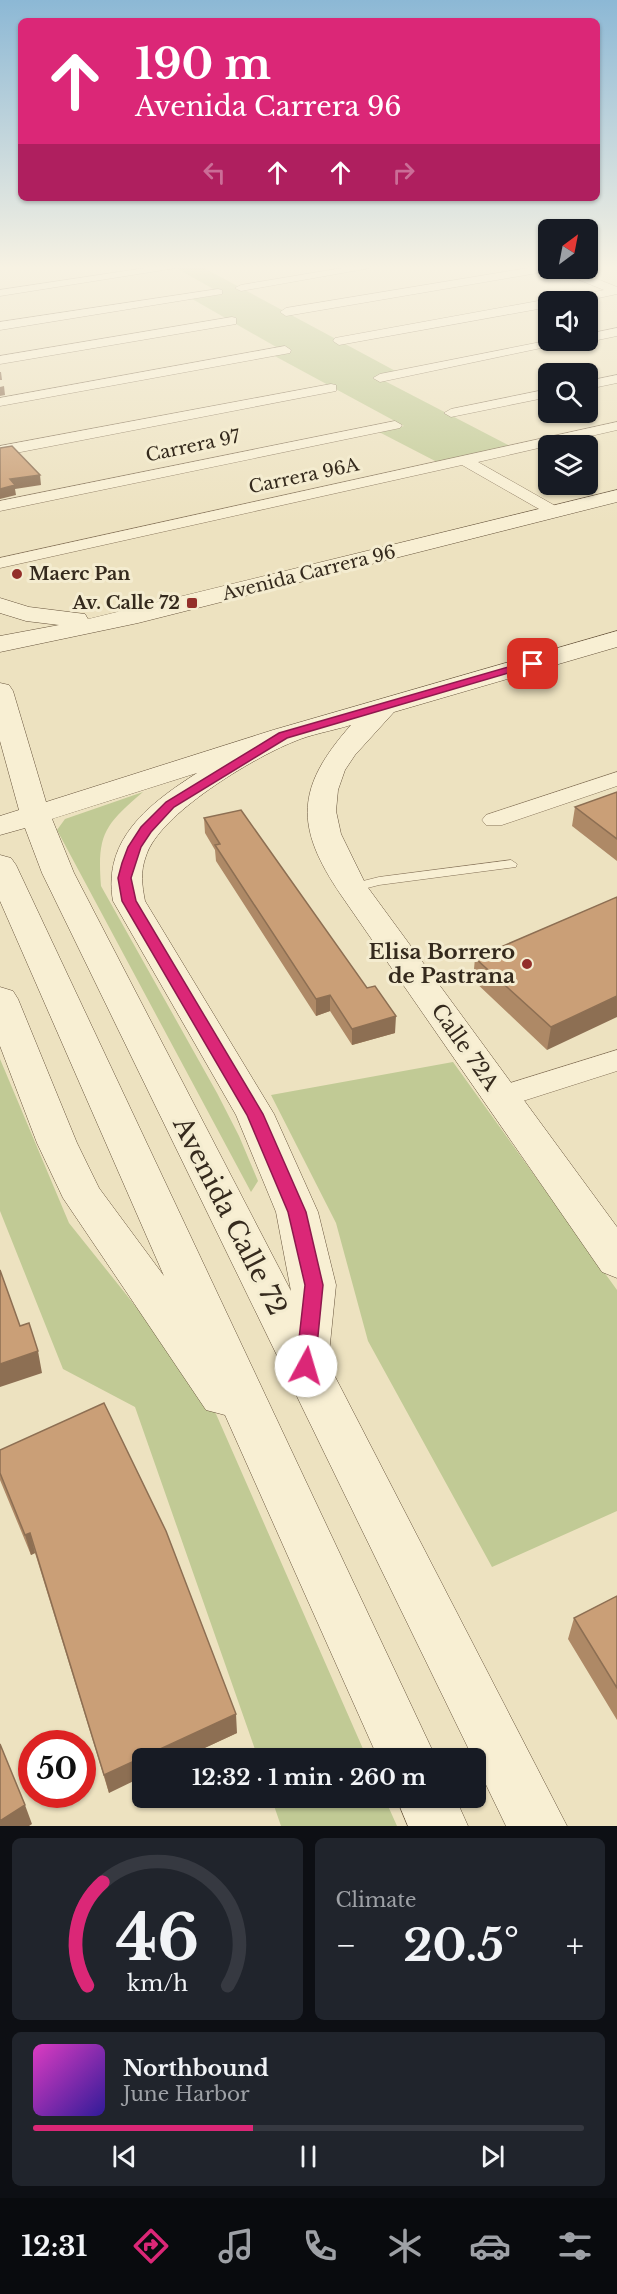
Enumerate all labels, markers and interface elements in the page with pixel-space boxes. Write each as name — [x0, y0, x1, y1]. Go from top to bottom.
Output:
text: 190 m — [135, 38, 271, 90]
icon: ahead — [36, 42, 114, 120]
text: Avenida Carrera 96 — [135, 90, 402, 123]
icon: left — [198, 156, 231, 189]
icon: ahead — [261, 156, 294, 189]
icon: ahead — [324, 156, 357, 189]
icon: right — [387, 156, 420, 189]
north arrow — [538, 219, 598, 279]
map controls — [538, 219, 598, 495]
button: sound — [538, 291, 598, 351]
button: search — [538, 363, 598, 423]
street label: Carrera 97 — [144, 425, 243, 467]
button: layers — [538, 435, 598, 495]
street label: Carrera 96A — [247, 453, 362, 498]
street label: Avenida Carrera 96 — [219, 541, 398, 605]
place label: Maerc Pan — [29, 563, 130, 585]
marker: Maerc Pan — [10, 567, 24, 581]
place label: Av. Calle 72 — [72, 592, 180, 614]
marker: Av. Calle 72 — [185, 596, 199, 610]
pin — [507, 638, 558, 689]
icon: arrive — [516, 647, 549, 680]
place label: Elisa Borrero de Pastrana — [369, 939, 515, 989]
marker: Elisa Borrero de Pastrana — [520, 957, 534, 971]
street label: Calle 72A — [426, 999, 505, 1096]
street label: Avenida Calle 72 — [166, 1111, 294, 1321]
position arrow — [274, 1334, 338, 1398]
speed limit sign: 50 — [18, 1730, 96, 1808]
text: 12:32 · 1 min · 260 m — [192, 1764, 426, 1791]
text: Climate — [336, 1888, 416, 1912]
text: 46 — [116, 1899, 199, 1977]
text: 20.5° — [403, 1917, 519, 1973]
text: − — [336, 1925, 356, 1966]
text: + — [566, 1925, 584, 1966]
text: km/h — [127, 1970, 188, 1997]
text: Northbound — [123, 2055, 269, 2082]
text: June Harbor — [123, 2082, 250, 2106]
icon: previous — [108, 2140, 141, 2173]
icon: pause — [292, 2140, 325, 2173]
icon: next — [476, 2140, 509, 2173]
icon: directions — [130, 2225, 172, 2267]
icon: music — [215, 2225, 257, 2267]
icon: phone — [299, 2225, 341, 2267]
icon: climate — [384, 2225, 426, 2267]
icon: car — [469, 2225, 511, 2267]
icon: filters — [554, 2225, 596, 2267]
text: 12:31 — [21, 2230, 87, 2263]

